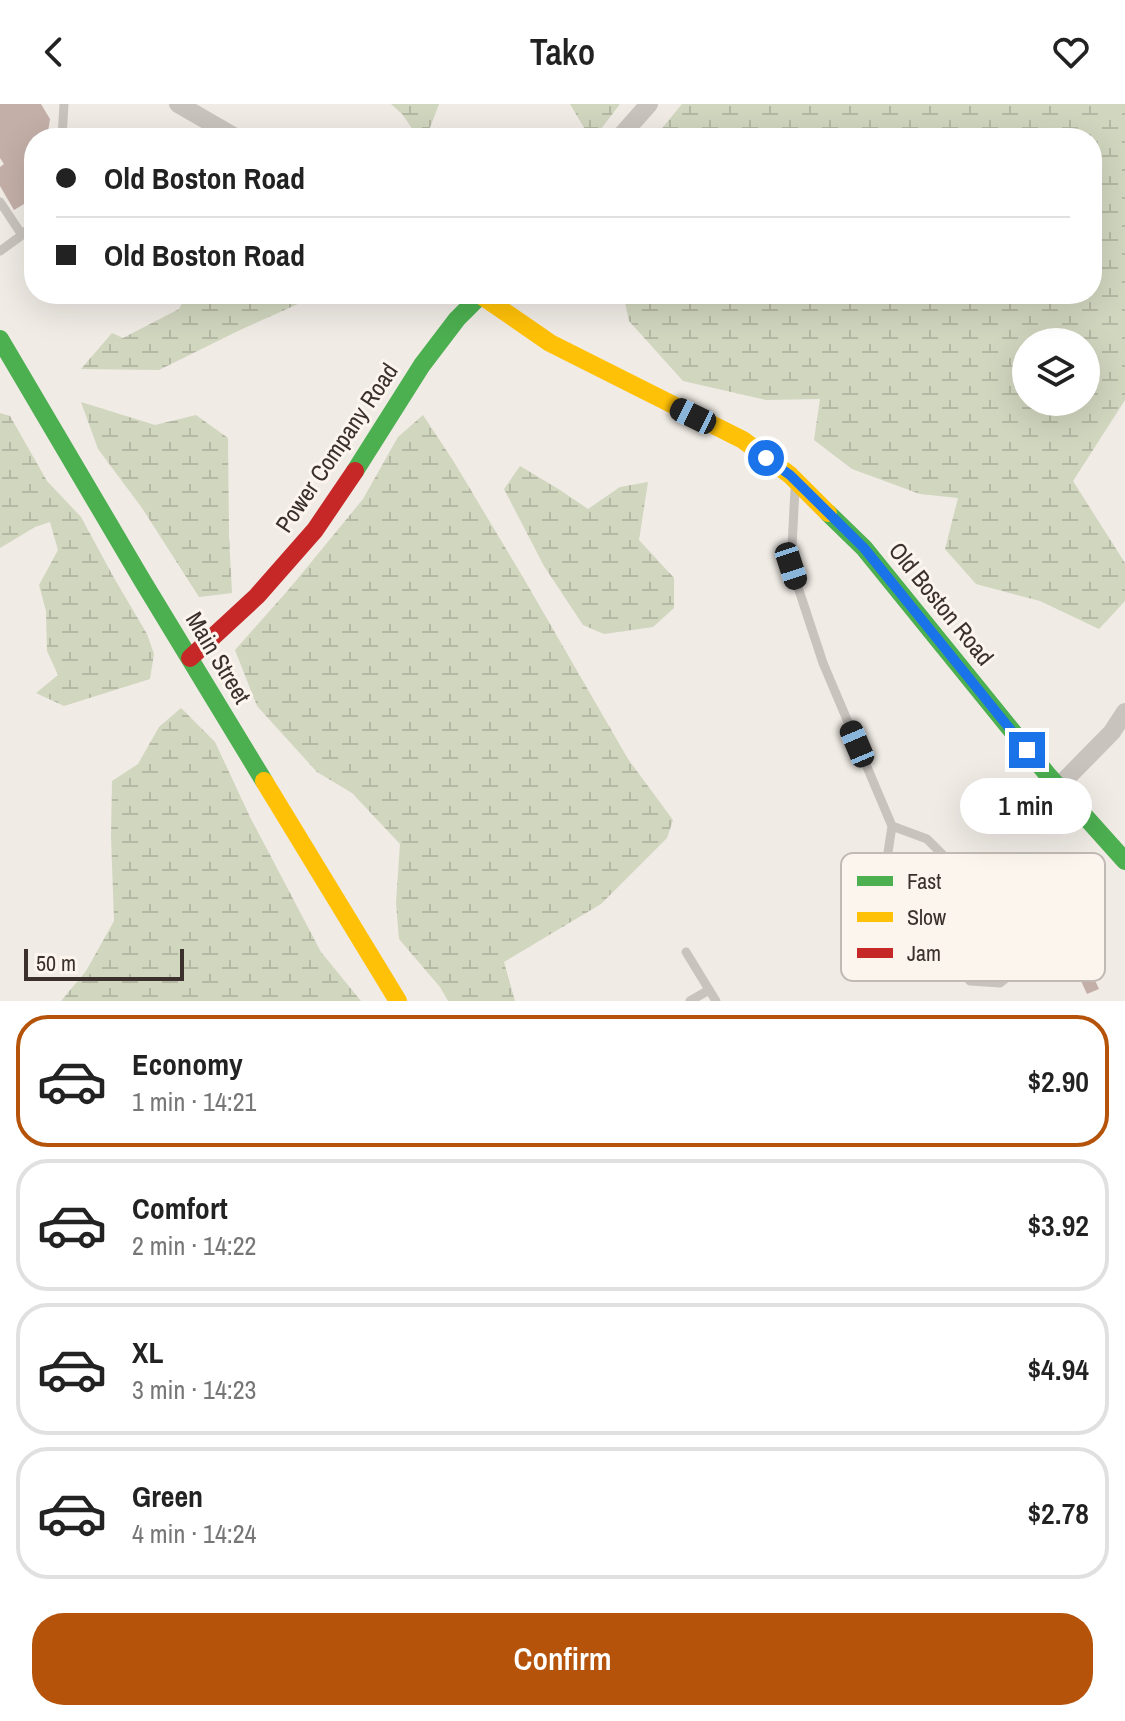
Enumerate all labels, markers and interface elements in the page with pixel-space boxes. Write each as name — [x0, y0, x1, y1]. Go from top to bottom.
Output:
text: Tako — [530, 28, 595, 76]
icon: back — [32, 30, 76, 74]
icon: heart — [1049, 30, 1093, 74]
text: Old Boston Road — [104, 158, 305, 198]
text: Old Boston Road — [104, 235, 305, 275]
map controls — [1012, 328, 1100, 416]
button: layers — [1012, 328, 1100, 416]
street label: Power Company Road — [268, 356, 405, 538]
car — [666, 395, 720, 437]
route start — [748, 440, 784, 476]
street label: Old Boston Road — [882, 535, 1001, 672]
car — [772, 539, 810, 593]
street label: Main Street — [179, 606, 259, 710]
car — [837, 717, 877, 771]
route end — [1009, 732, 1045, 768]
callout: 1 min — [961, 778, 1093, 834]
text: 1 min — [999, 788, 1053, 823]
legend — [841, 853, 1105, 981]
text: Fast — [907, 866, 941, 896]
text: Slow — [907, 902, 946, 932]
text: Jam — [907, 938, 941, 968]
scale bar — [24, 945, 184, 981]
text: 50 m — [36, 948, 76, 978]
text: Economy — [132, 1044, 243, 1084]
icon: car — [36, 1045, 108, 1117]
text: $2.90 — [1027, 1061, 1089, 1101]
text: 1 min · 14:21 — [132, 1084, 256, 1119]
text: Comfort — [132, 1188, 228, 1228]
icon: car — [36, 1189, 108, 1261]
text: $3.92 — [1027, 1205, 1089, 1245]
text: 2 min · 14:22 — [132, 1228, 256, 1263]
text: XL — [132, 1332, 163, 1372]
icon: car — [36, 1333, 108, 1405]
text: $4.94 — [1027, 1349, 1089, 1389]
text: 3 min · 14:23 — [132, 1372, 256, 1407]
text: Green — [132, 1476, 203, 1516]
icon: car — [36, 1477, 108, 1549]
text: $2.78 — [1027, 1493, 1089, 1533]
text: 4 min · 14:24 — [132, 1516, 256, 1551]
button: Confirm — [32, 1613, 1093, 1705]

